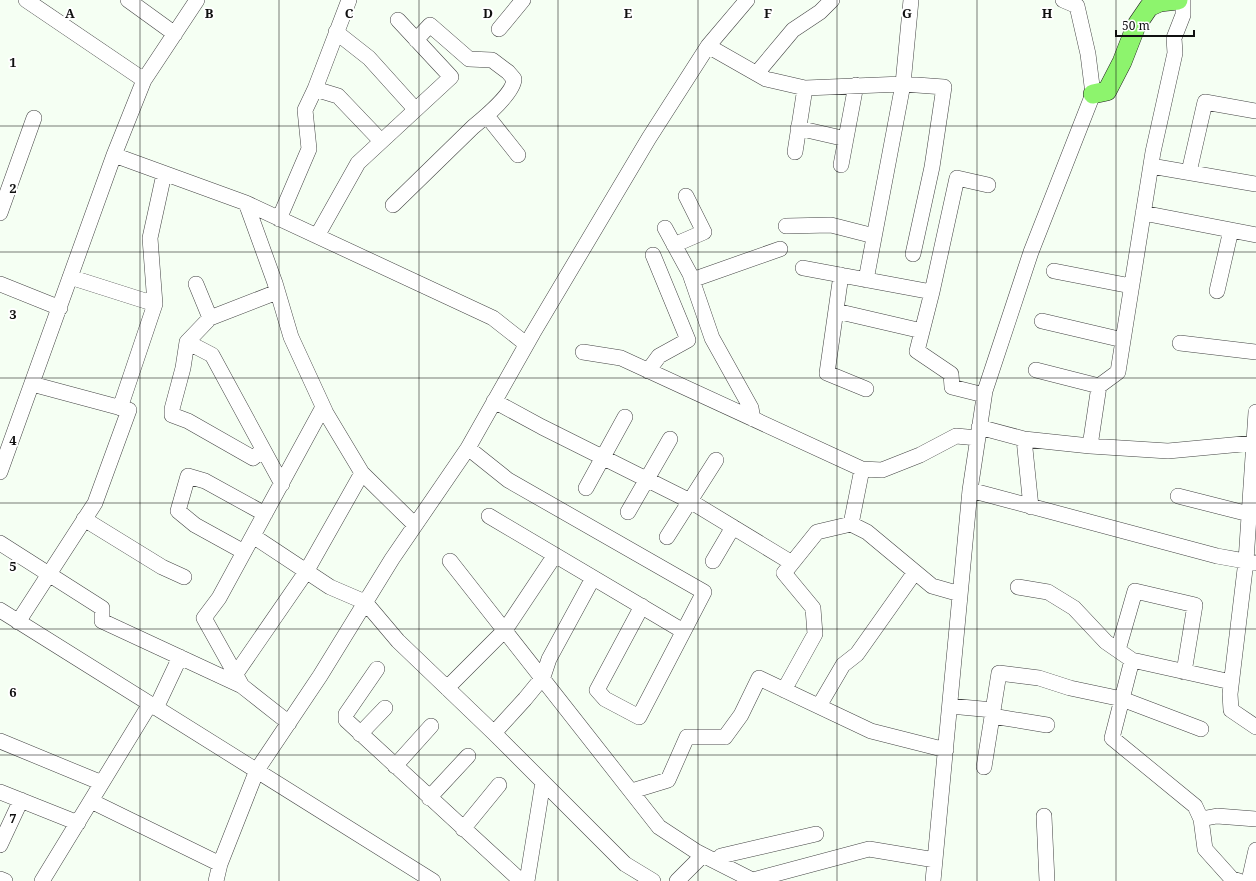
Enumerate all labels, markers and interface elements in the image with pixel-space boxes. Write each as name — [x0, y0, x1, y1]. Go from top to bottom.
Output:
text: A — [65, 4, 75, 22]
text: B — [205, 4, 214, 22]
text: C — [345, 4, 354, 22]
text: D — [483, 4, 493, 22]
text: E — [624, 4, 633, 22]
text: F — [764, 4, 772, 22]
text: G — [902, 4, 912, 22]
text: H — [1042, 4, 1053, 22]
scale bar — [1116, 12, 1194, 38]
text: 50 m — [1122, 17, 1150, 34]
text: 1 — [9, 53, 17, 71]
text: 2 — [9, 179, 17, 197]
text: 3 — [9, 305, 17, 323]
text: 4 — [9, 431, 17, 449]
text: 5 — [9, 557, 17, 575]
text: 6 — [9, 683, 17, 701]
text: 7 — [9, 809, 17, 827]

